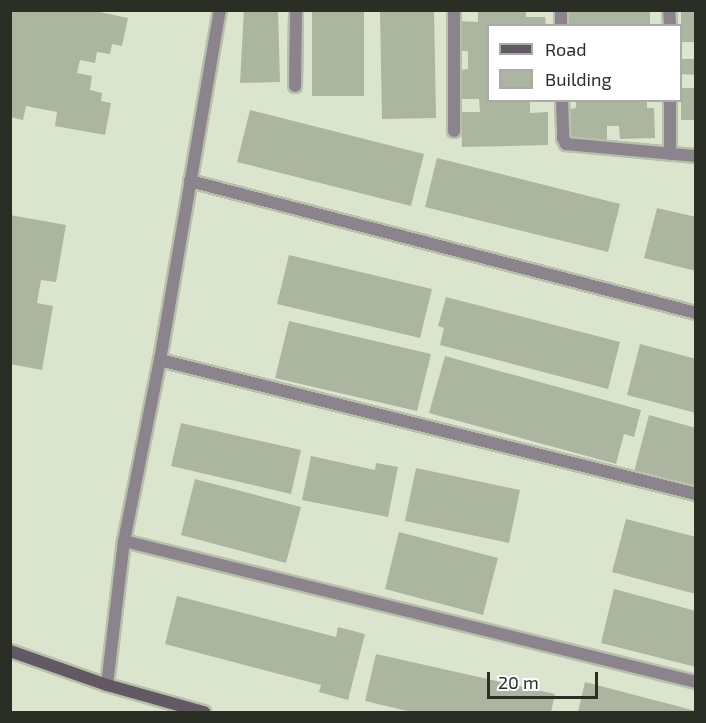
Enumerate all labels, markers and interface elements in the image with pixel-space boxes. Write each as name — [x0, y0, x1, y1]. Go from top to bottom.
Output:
legend — [487, 24, 682, 102]
text: Road — [545, 38, 586, 60]
text: Building — [545, 68, 612, 90]
scale bar — [490, 660, 601, 698]
text: 20 m — [498, 671, 539, 693]

